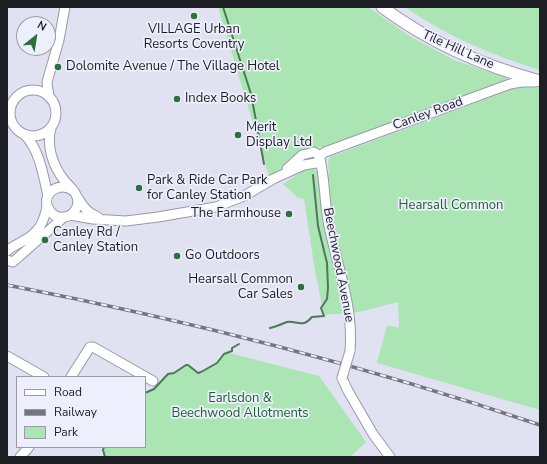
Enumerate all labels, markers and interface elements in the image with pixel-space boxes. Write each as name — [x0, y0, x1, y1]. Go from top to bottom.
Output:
marker: VILLAGE Urban Resorts Coventry — [189, 11, 199, 21]
north arrow — [16, 16, 56, 56]
text: N — [34, 17, 49, 35]
place label: VILLAGE Urban Resorts Coventry — [144, 22, 244, 53]
street label: Tile Hill Lane — [420, 27, 496, 73]
place label: Dolomite Avenue / The Village Hotel — [66, 59, 280, 75]
marker: Dolomite Avenue / The Village Hotel — [53, 62, 63, 72]
place label: Index Books — [185, 91, 256, 107]
marker: Index Books — [172, 94, 182, 104]
street label: Canley Road — [391, 94, 465, 134]
place label: Merit Display Ltd — [246, 120, 312, 151]
marker: Merit Display Ltd — [233, 130, 243, 140]
place label: Park & Ride Car Park for Canley Station — [147, 173, 268, 204]
marker: Park & Ride Car Park for Canley Station — [134, 183, 144, 193]
park label: Hearsall Common — [399, 198, 503, 214]
place label: The Farmhouse — [191, 206, 281, 222]
street label: Beechwood Avenue — [319, 206, 357, 324]
marker: The Farmhouse — [284, 209, 294, 219]
place label: Canley Rd / Canley Station — [53, 225, 138, 256]
marker: Canley Rd / Canley Station — [40, 235, 50, 245]
place label: Go Outdoors — [185, 248, 260, 264]
marker: Go Outdoors — [172, 251, 182, 261]
place label: Hearsall Common Car Sales — [188, 272, 293, 303]
marker: Hearsall Common Car Sales — [296, 282, 306, 292]
legend — [16, 376, 146, 448]
text: Road — [54, 384, 82, 400]
park label: Earlsdon & Beechwood Allotments — [171, 391, 309, 422]
text: Railway — [54, 404, 97, 420]
text: Park — [54, 424, 78, 440]

